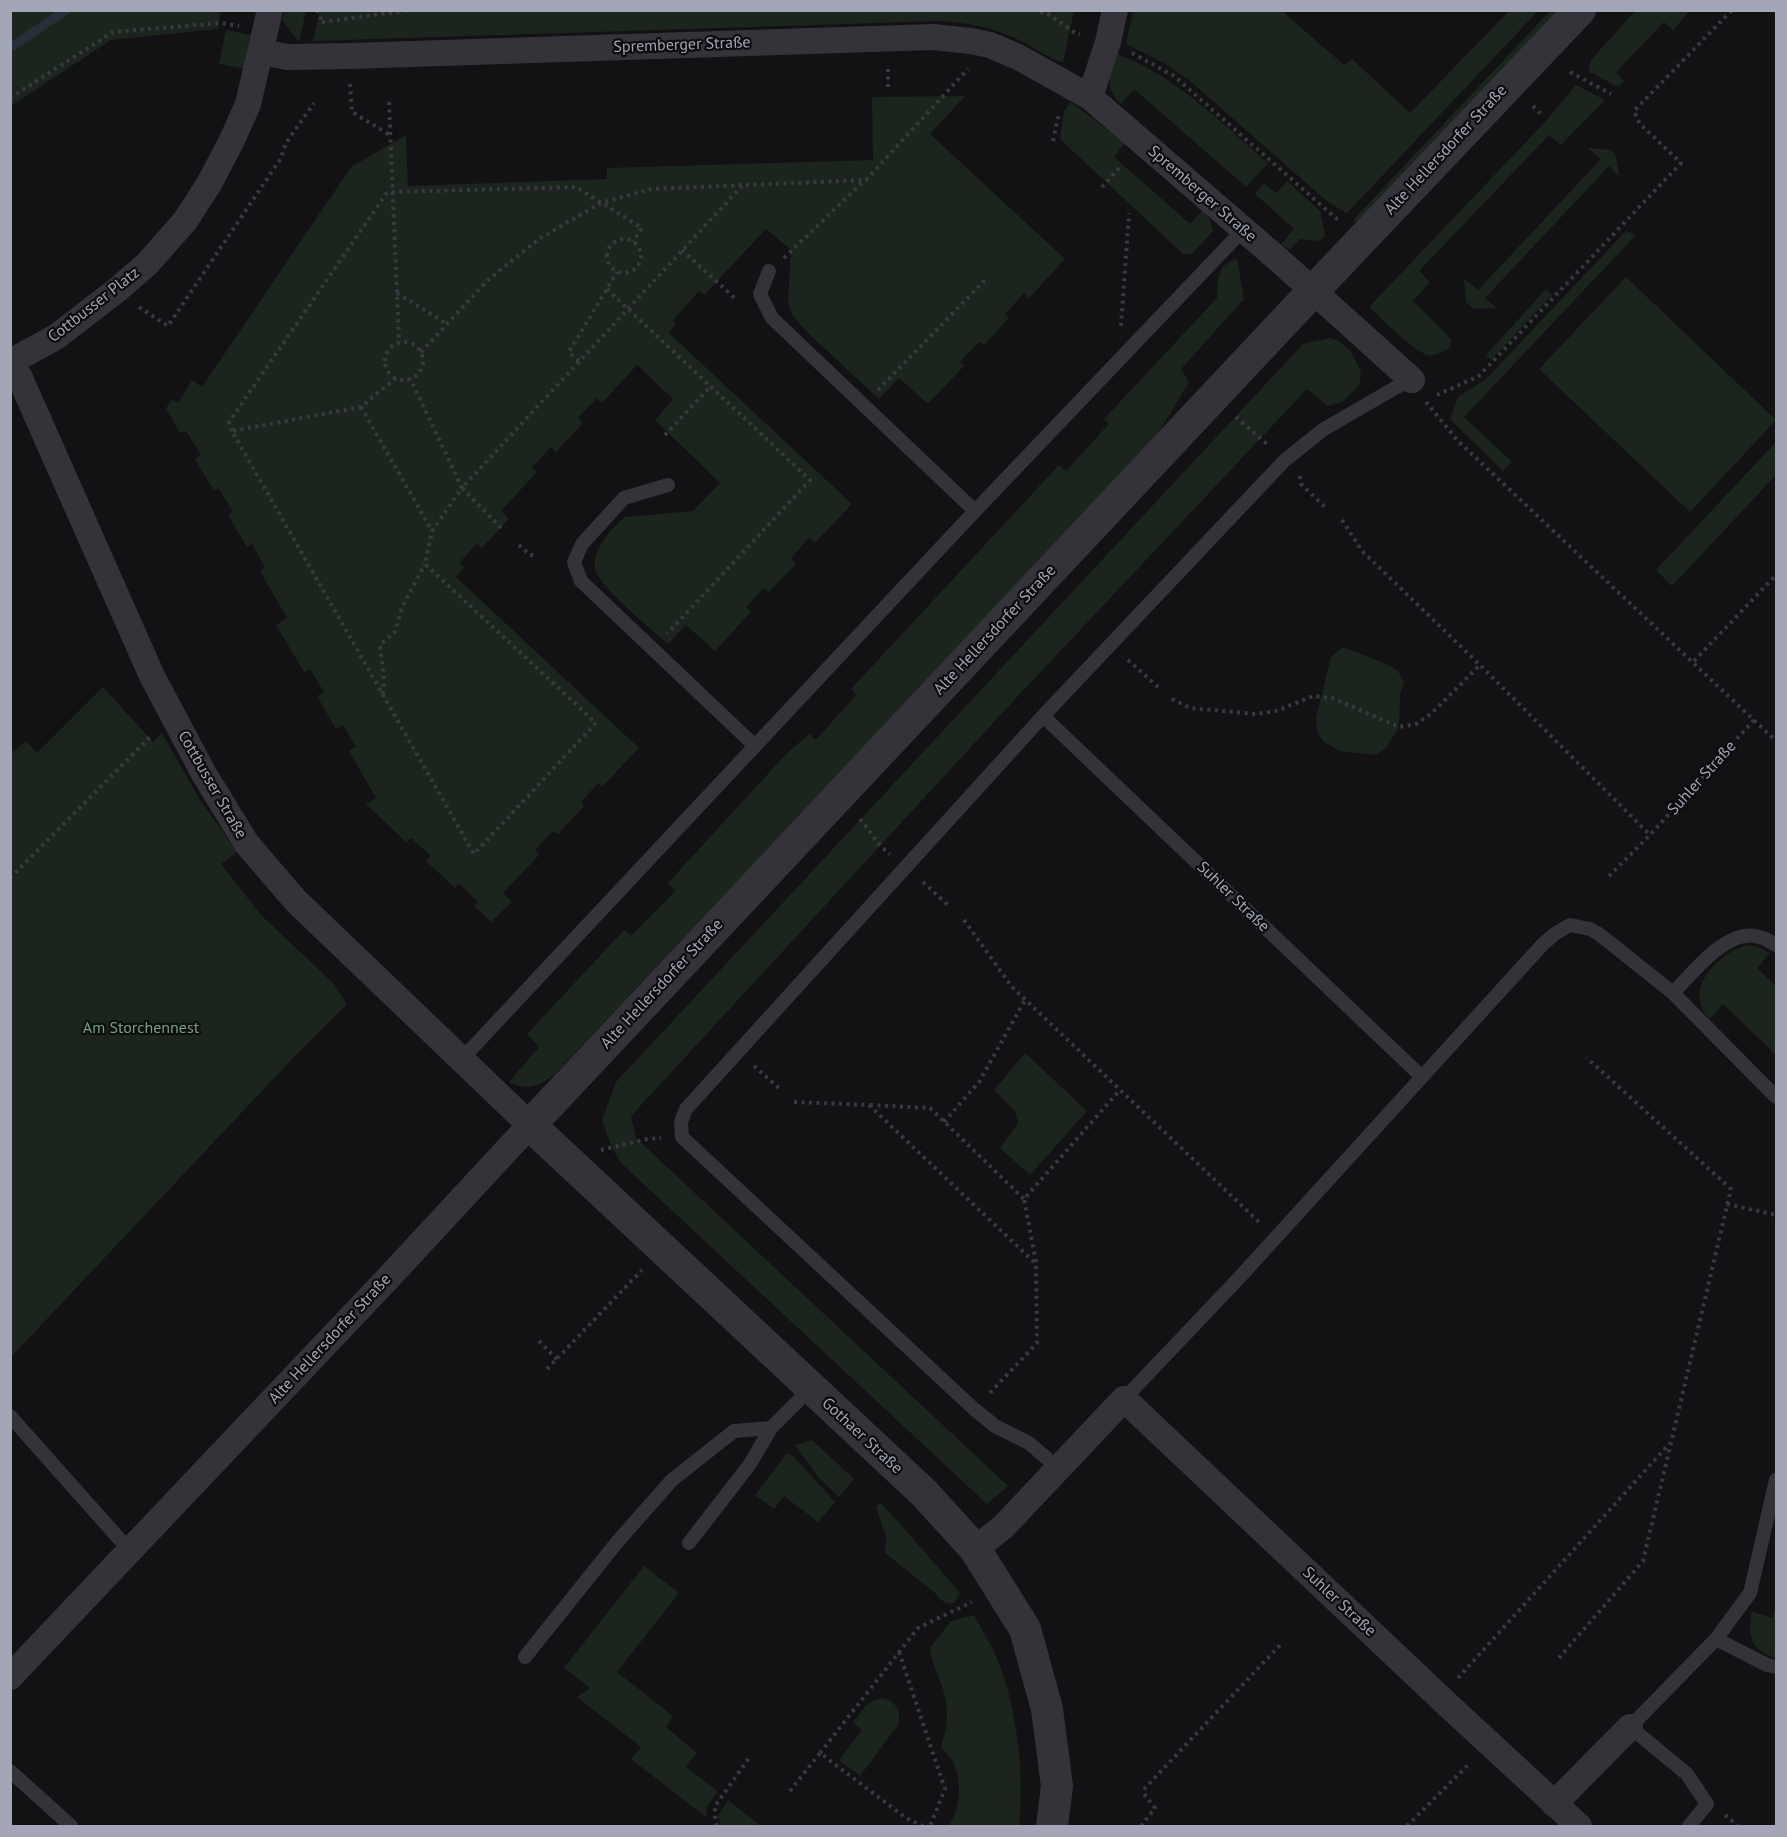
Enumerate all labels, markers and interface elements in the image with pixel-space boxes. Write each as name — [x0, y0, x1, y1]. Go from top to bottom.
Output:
street label: Spremberger Straße — [613, 33, 751, 57]
street label: Alte Hellersdorfer Straße — [1381, 81, 1511, 219]
street label: Spremberger Straße — [1144, 142, 1260, 246]
street label: Cottbusser Platz — [44, 263, 144, 347]
street label: Alte Hellersdorfer Straße — [930, 561, 1060, 699]
street label: Cottbusser Straße — [173, 728, 251, 842]
street label: Suhler Straße — [1664, 737, 1740, 819]
street label: Suhler Straße — [1193, 858, 1273, 936]
street label: Alte Hellersdorfer Straße — [597, 915, 727, 1053]
park label: Am Storchennest — [83, 1018, 199, 1038]
street label: Alte Hellersdorfer Straße — [265, 1270, 395, 1408]
street label: Gothaer Straße — [818, 1394, 906, 1478]
street label: Suhler Straße — [1298, 1563, 1380, 1641]

